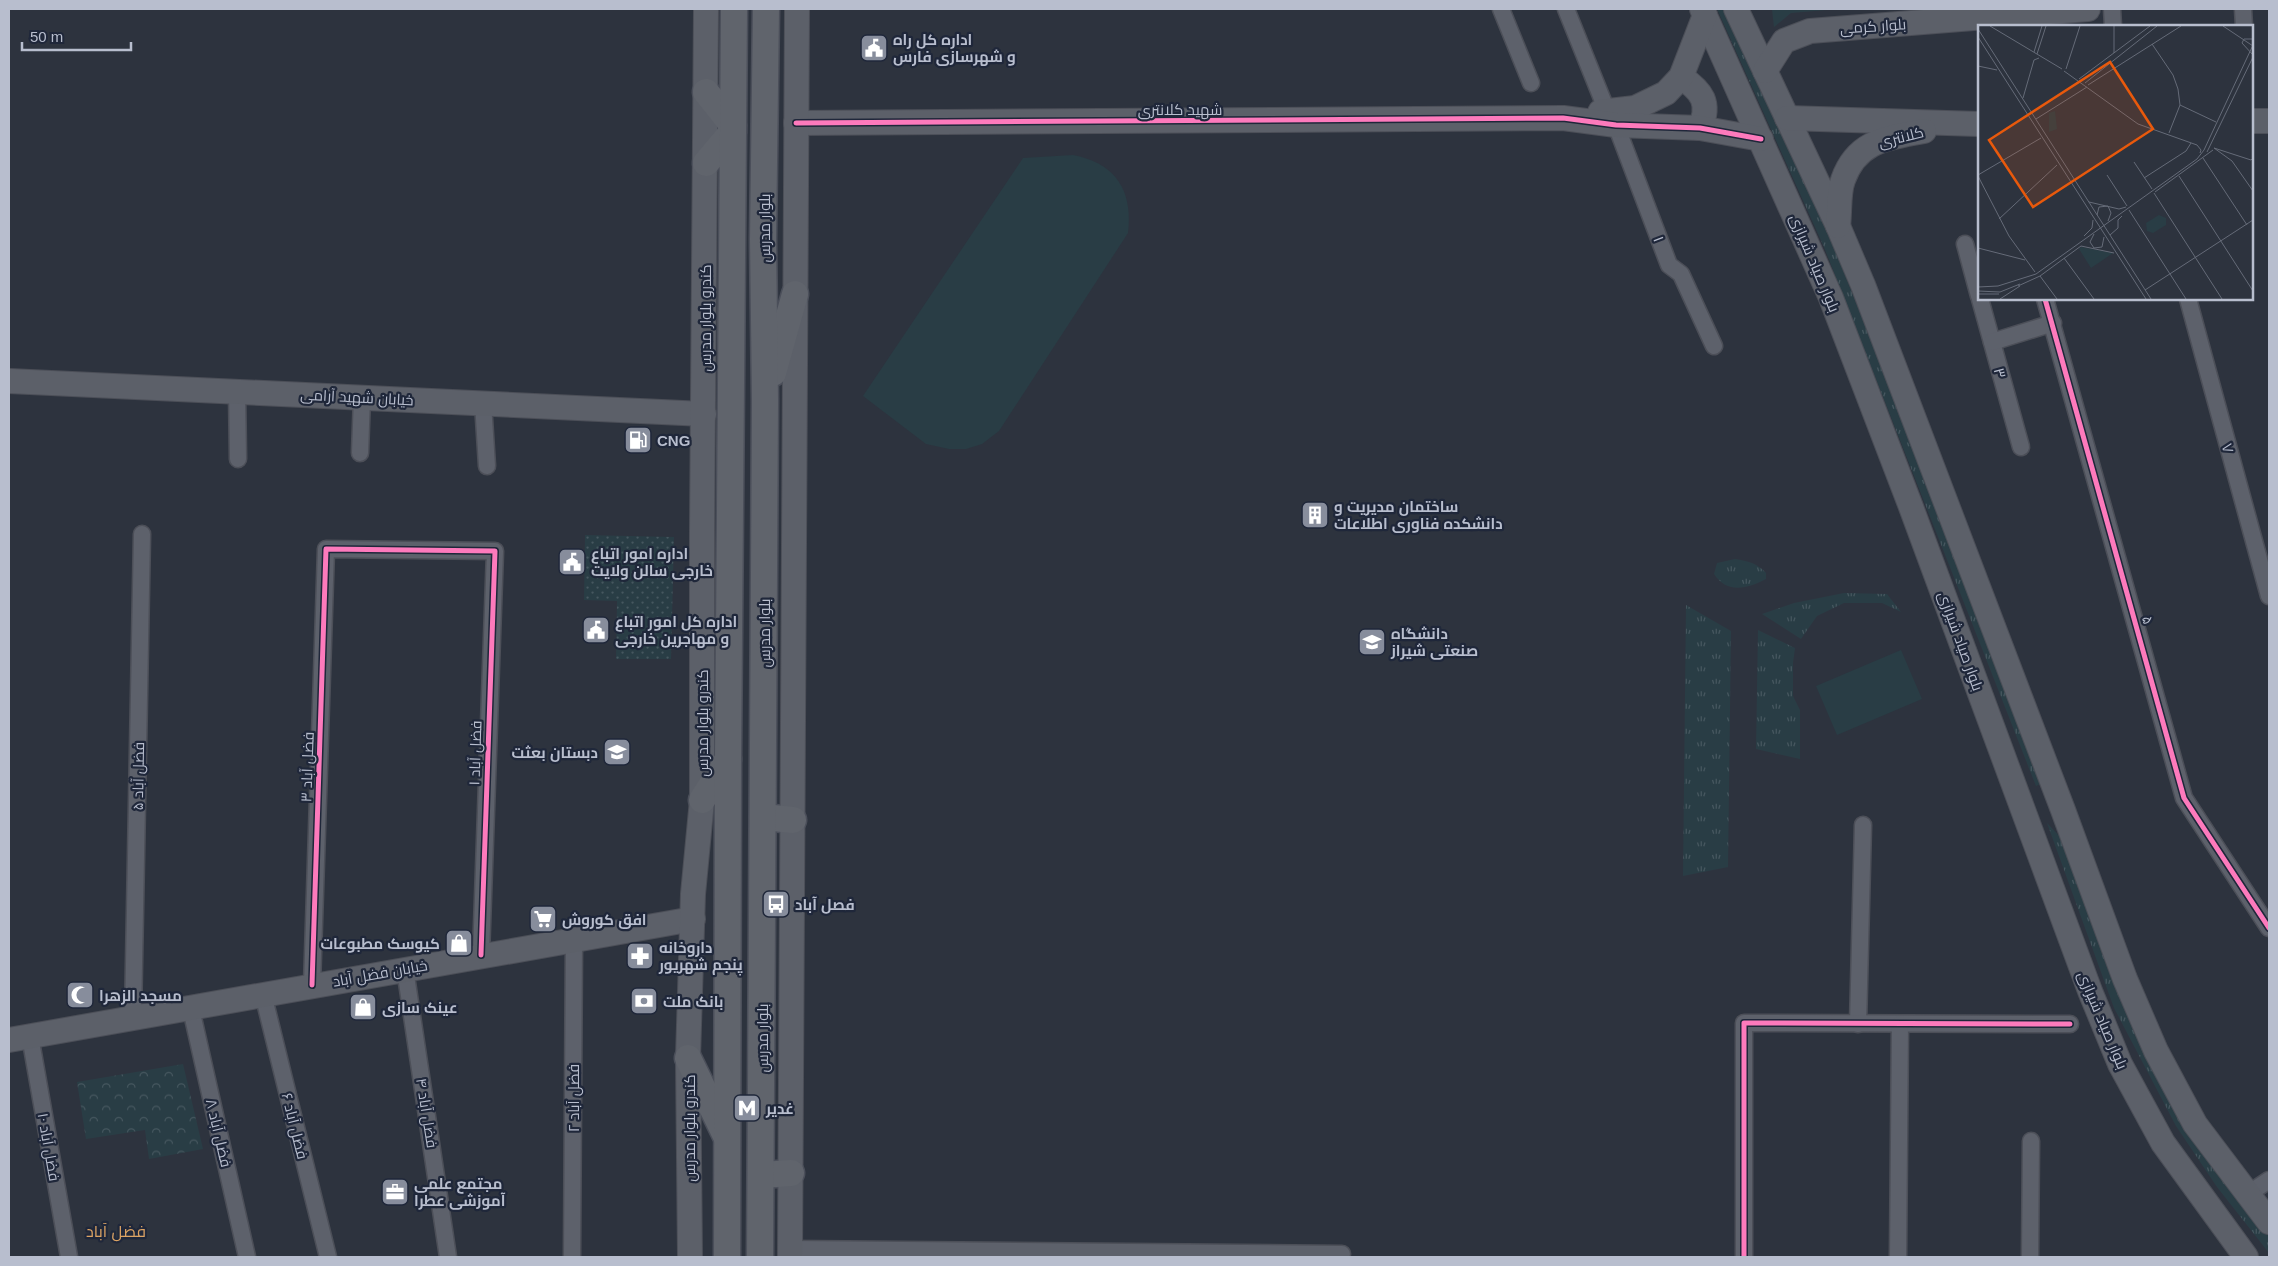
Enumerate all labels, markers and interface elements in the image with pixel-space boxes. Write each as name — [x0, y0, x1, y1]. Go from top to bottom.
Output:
street label: بلوار کرمی — [1839, 15, 1907, 39]
scale bar — [22, 20, 131, 52]
inset map — [1978, 25, 2253, 300]
text: 50 m — [30, 28, 63, 45]
place label: اداره کل راه و شهرسازی فارس — [893, 31, 1016, 66]
public building icon: اداره کل راه و شهرسازی فارس — [859, 33, 889, 63]
street label: شهید کلانتری — [1138, 101, 1222, 120]
street label: کلانتری — [1877, 123, 1926, 153]
street label: بلوار مدرس — [756, 193, 775, 263]
street label: بلوار صیاد شیرازی — [1785, 211, 1843, 315]
street label: ۱ — [1650, 234, 1668, 244]
street label: کندرو بلوار مدرس — [697, 264, 716, 372]
street label: ۳ — [1990, 366, 2010, 380]
street label: خیابان شهید آرامی — [300, 386, 414, 410]
fuel station icon: CNG — [623, 425, 653, 455]
place label: CNG — [657, 432, 690, 449]
street label: ۷ — [2219, 441, 2237, 455]
place label: ساختمان مدیریت و دانشکده فناوری اطلاعات — [1334, 498, 1503, 533]
building icon: ساختمان مدیریت و دانشکده فناوری اطلاعات — [1300, 500, 1330, 530]
place label: اداره امور اتباع خارجی سالن ولایت — [591, 545, 713, 580]
public building icon: اداره امور اتباع خارجی سالن ولایت — [557, 547, 587, 577]
street label: بلوار صیاد شیرازی — [1933, 589, 1987, 694]
street label: بلوار مدرس — [756, 598, 775, 668]
place label: اداره کل امور اتباع و مهاجرین خارجی — [615, 613, 737, 648]
street label: ۵ — [2139, 614, 2157, 626]
public building icon: اداره کل امور اتباع و مهاجرین خارجی — [581, 615, 611, 645]
place label: دانشگاه صنعتی شیراز — [1390, 625, 1478, 660]
school or university icon: دانشگاه صنعتی شیراز — [1357, 627, 1387, 657]
street label: کندرو بلوار مدرس — [694, 669, 713, 777]
street label: فضل آباد ۱ — [465, 720, 487, 786]
street label: فضل آباد ۳ — [297, 731, 319, 803]
school or university icon: دبستان بعثت — [602, 737, 632, 767]
street label: فضل آباد ۵ — [129, 742, 149, 810]
place label: دبستان بعثت — [512, 744, 598, 762]
bus stop icon: فصل آباد — [761, 889, 791, 919]
place label: فصل آباد — [795, 896, 855, 914]
supermarket icon: افق کوروش — [528, 904, 558, 934]
place label: افق کوروش — [562, 911, 647, 929]
shop icon: کیوسک مطبوعات — [444, 928, 474, 958]
place label: کیوسک مطبوعات — [321, 935, 440, 953]
place label: داروخانه پنجم شهریور — [658, 939, 743, 976]
pharmacy icon: داروخانه پنجم شهریور — [625, 941, 655, 971]
street label: خیابان فضل آباد — [331, 956, 429, 992]
street label: بلوار صیاد شیرازی — [2073, 968, 2131, 1072]
mosque icon: مسجد الزهرا — [65, 980, 95, 1010]
bank icon: بانک ملت — [629, 986, 659, 1016]
place label: مسجد الزهرا — [99, 987, 182, 1005]
shop icon: عینک سازی — [348, 992, 378, 1022]
place label: بانک ملت — [663, 993, 724, 1010]
place label: عینک سازی — [382, 999, 458, 1017]
street label: بلوار مدرس — [754, 1003, 773, 1073]
street label: فضل آباد ۲ — [565, 1064, 584, 1132]
street label: کندرو بلوار مدرس — [681, 1074, 700, 1182]
street label: فضل آباد ۴ — [411, 1077, 441, 1149]
street label: فضل آباد ۶ — [277, 1091, 311, 1161]
metro station icon: غدیر — [732, 1093, 762, 1123]
street label: فضل آباد ۸ — [201, 1097, 235, 1169]
place label: غدیر — [765, 1100, 794, 1118]
street label: فضل آباد ۱۰ — [33, 1112, 63, 1183]
place label: مجتمع علمی آموزشی عطرا — [414, 1175, 506, 1210]
office icon: مجتمع علمی آموزشی عطرا — [380, 1177, 410, 1207]
district label: فضل آباد — [86, 1223, 146, 1242]

